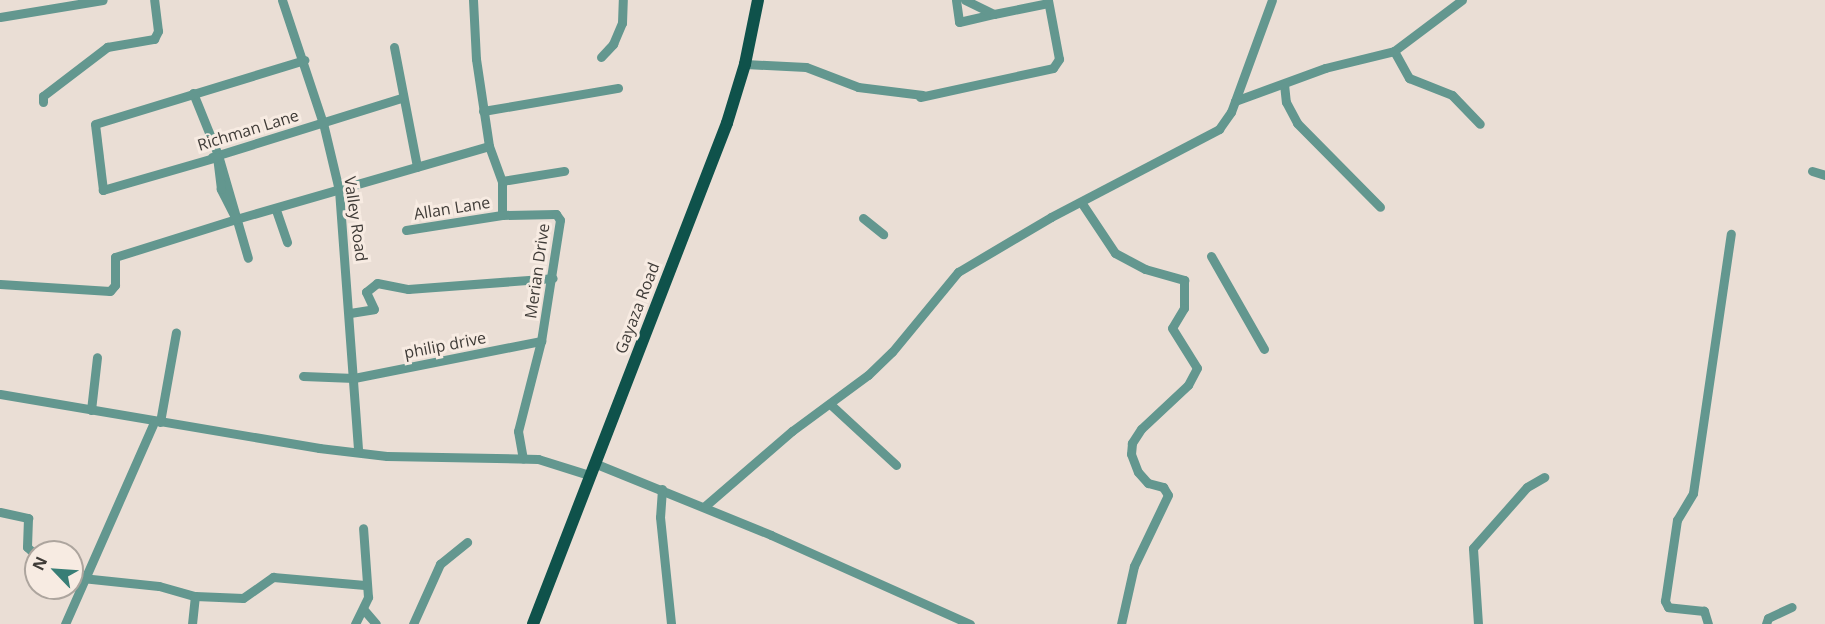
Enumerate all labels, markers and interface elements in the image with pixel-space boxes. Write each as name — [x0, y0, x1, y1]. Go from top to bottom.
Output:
street label: Richman Lane — [195, 105, 301, 155]
street label: Valley Road — [341, 175, 371, 263]
street label: Allan Lane — [412, 192, 492, 224]
street label: Merian Drive — [521, 222, 553, 320]
street label: Gayaza Road — [611, 260, 663, 356]
street label: philip drive — [402, 328, 488, 362]
north arrow — [24, 540, 84, 600]
text: N — [27, 553, 52, 574]

